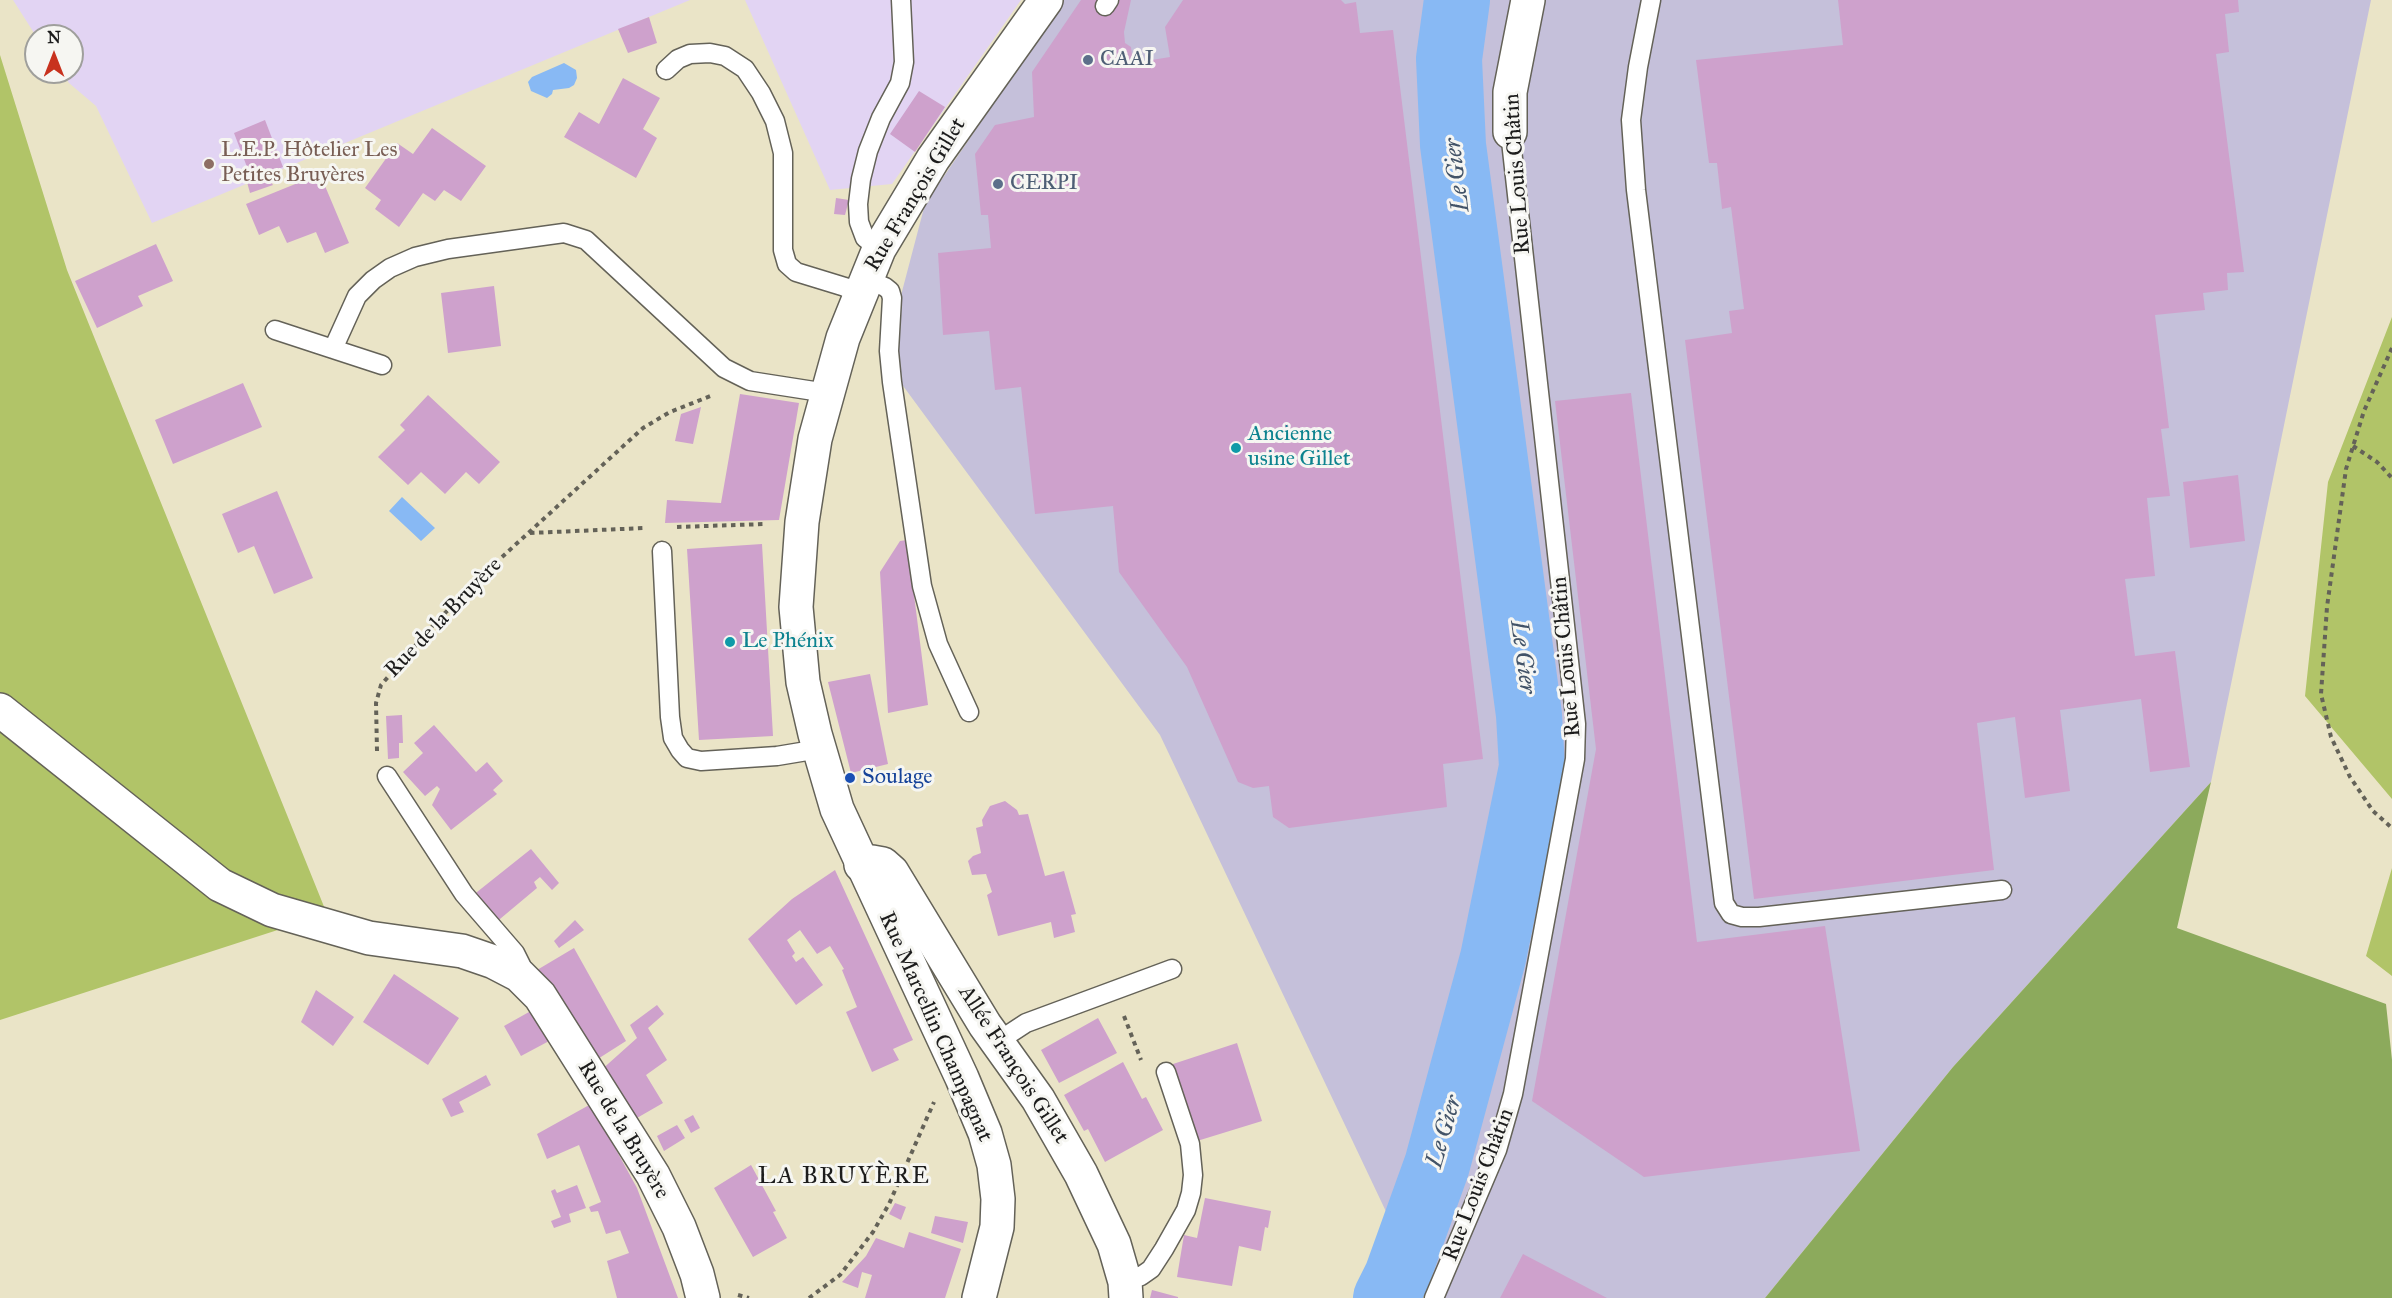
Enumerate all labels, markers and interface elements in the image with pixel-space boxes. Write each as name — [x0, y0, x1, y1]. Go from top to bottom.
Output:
north arrow — [24, 24, 84, 84]
text: N — [47, 28, 61, 47]
place label: CAAI — [1100, 47, 1154, 73]
marker: CAAI — [1081, 53, 1095, 67]
street label: Rue Louis Châtin — [1499, 93, 1537, 255]
street label: Rue François Gillet — [860, 113, 972, 277]
water label: Le Gier — [1439, 136, 1477, 214]
place label: L.E.P. Hôtelier Les Petites Bruyères — [221, 138, 398, 190]
marker: L.E.P. Hôtelier Les Petites Bruyères — [202, 157, 216, 171]
place label: CERPI — [1010, 171, 1078, 197]
marker: CERPI — [991, 177, 1005, 191]
place label: Ancienne usine Gillet — [1248, 422, 1351, 474]
marker: Ancienne usine Gillet — [1229, 441, 1243, 455]
street label: Rue de la Bruyère — [380, 552, 508, 684]
street label: Rue Louis Châtin — [1547, 576, 1587, 738]
water label: Le Gier — [1503, 618, 1541, 696]
place label: Le Phénix — [742, 629, 834, 655]
marker: Le Phénix — [723, 635, 737, 649]
place label: Soulage — [862, 765, 932, 791]
marker: Soulage — [843, 771, 857, 785]
street label: Rue Marcellin Champagnat — [872, 908, 998, 1146]
street label: Allée François Gillet — [952, 981, 1074, 1149]
street label: Rue de la Bruyère — [571, 1056, 675, 1204]
water label: Le Gier — [1421, 1092, 1469, 1172]
street label: Rue Louis Châtin — [1438, 1105, 1520, 1265]
district label: LA BRUYÈRE — [758, 1163, 930, 1191]

